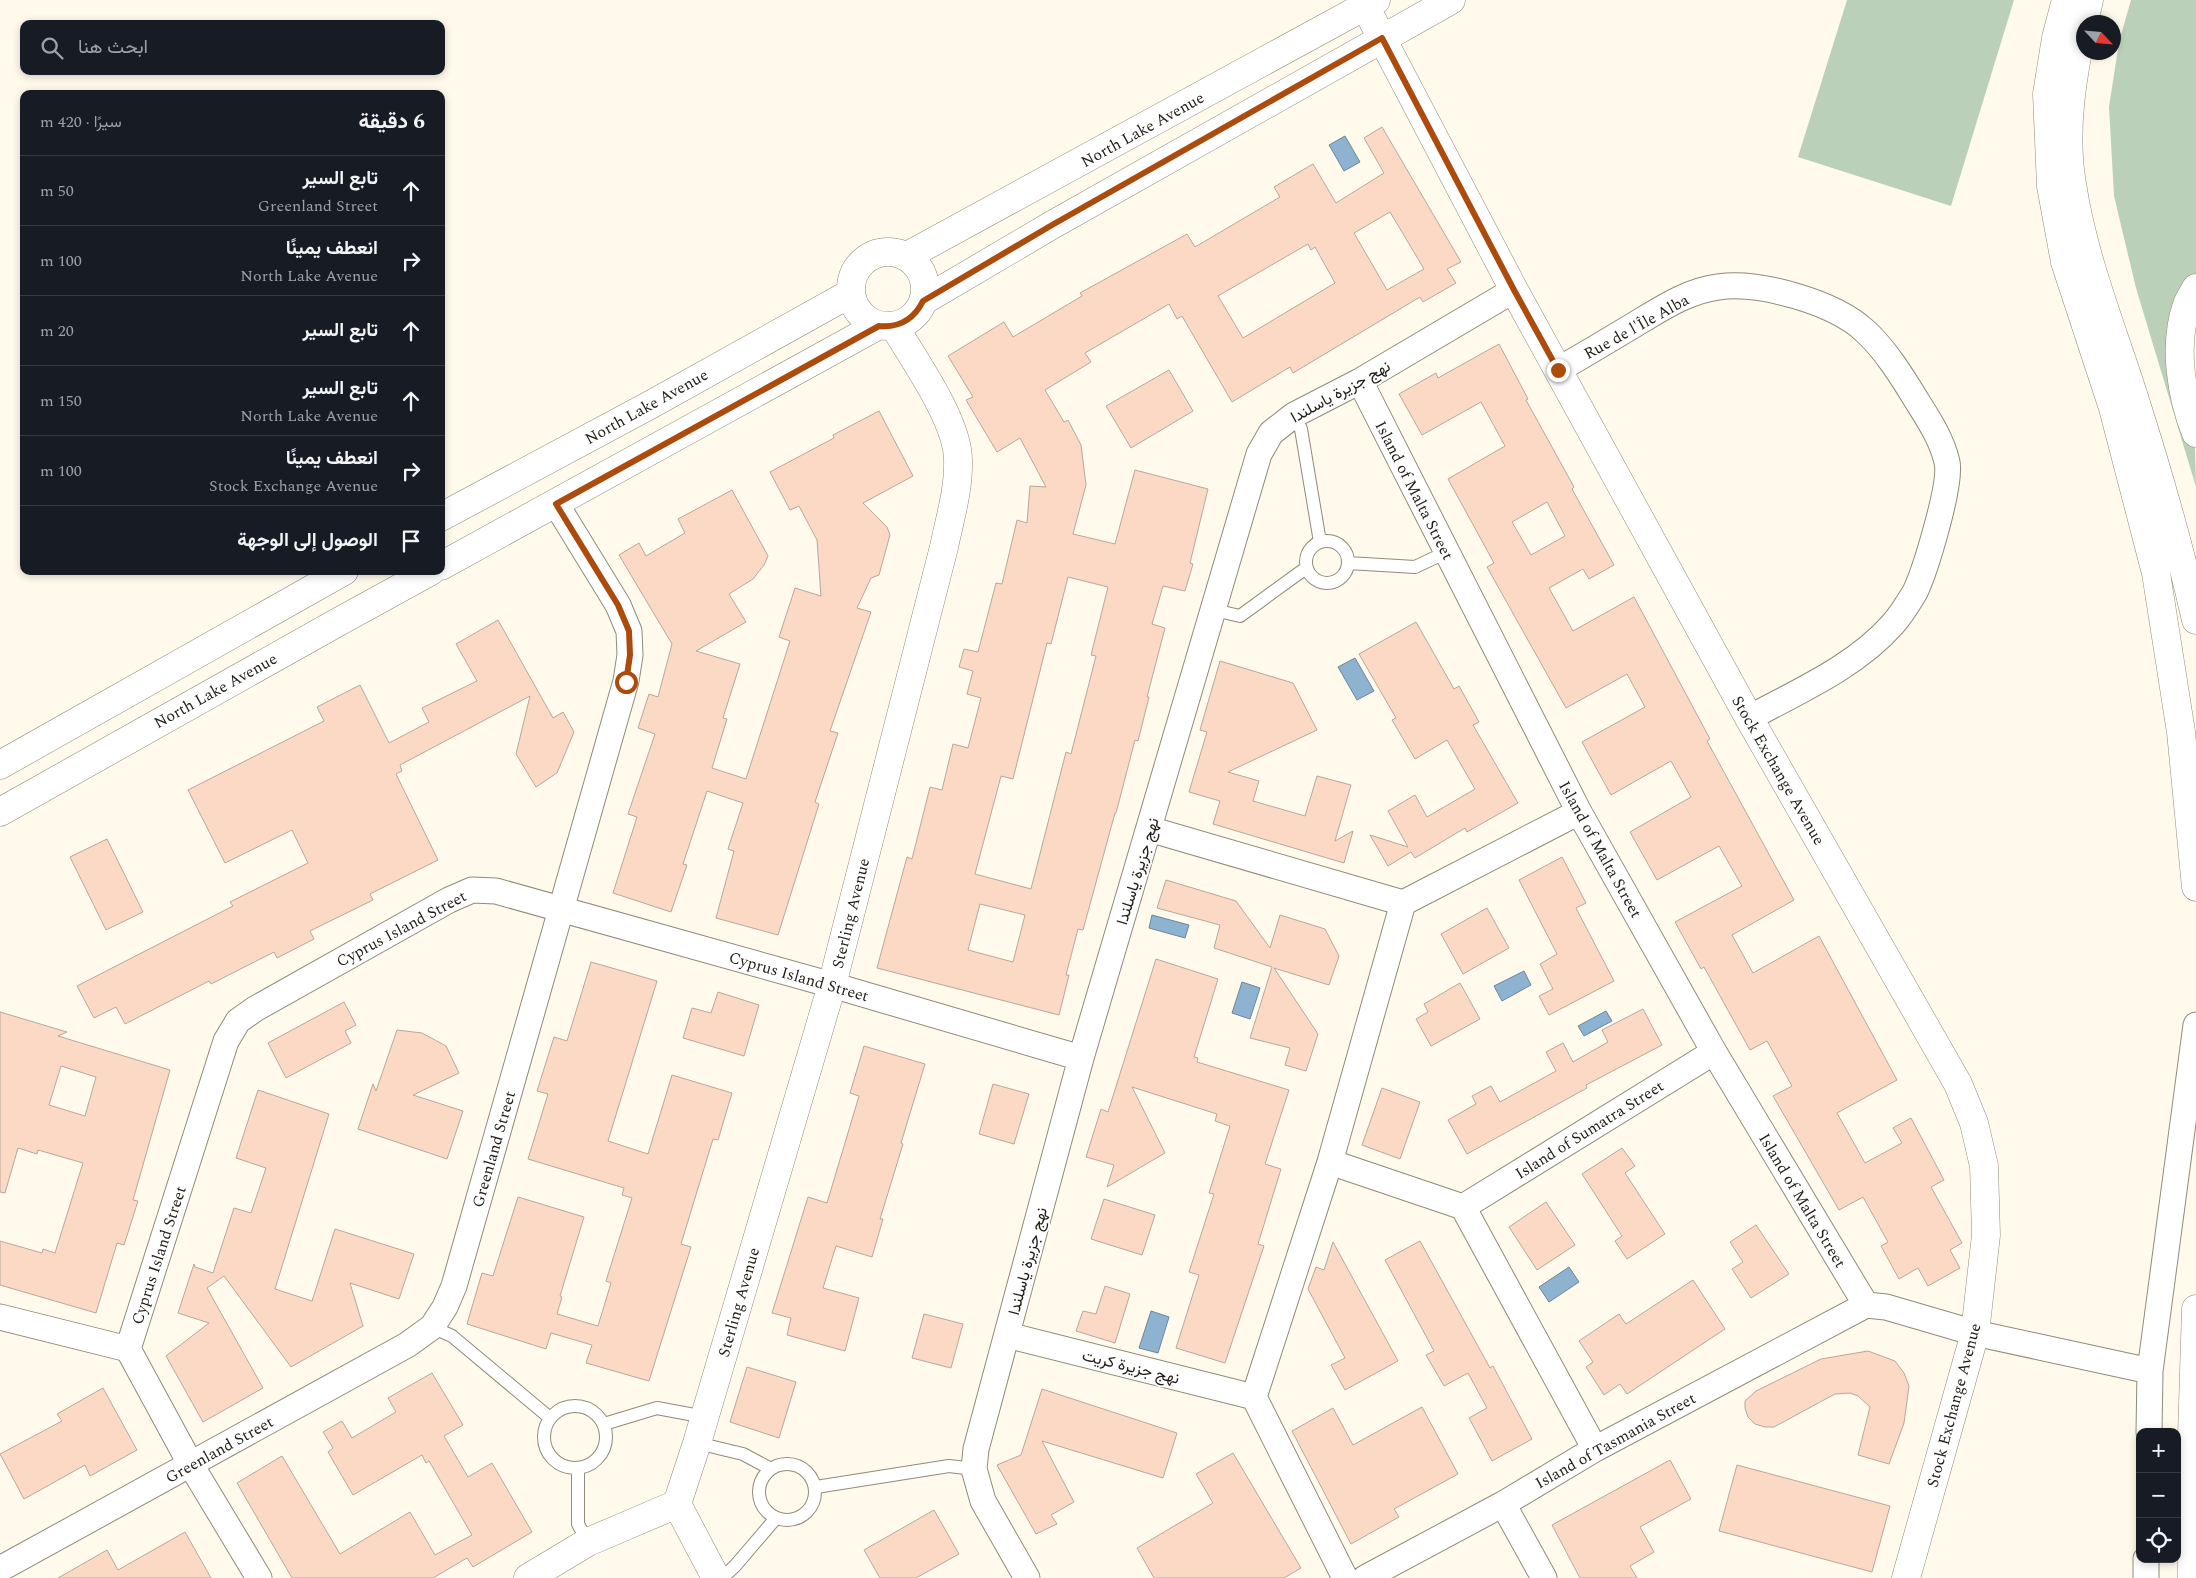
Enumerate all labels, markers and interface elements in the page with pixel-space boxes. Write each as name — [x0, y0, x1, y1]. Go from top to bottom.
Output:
north arrow — [2076, 15, 2121, 60]
search box — [20, 20, 445, 75]
text: ابحث هنا — [78, 33, 148, 62]
icon: search — [38, 34, 66, 62]
street label: North Lake Avenue — [1076, 86, 1209, 174]
text: 6 دقيقة — [358, 106, 425, 138]
text: سيرًا · 420 m — [40, 110, 122, 134]
text: تابع السير — [302, 164, 378, 193]
icon: ahead — [397, 177, 425, 205]
text: 50 m — [40, 179, 74, 203]
text: Greenland Street — [258, 194, 378, 218]
text: انعطف يمينًا — [286, 234, 378, 263]
icon: right — [397, 247, 425, 275]
text: 100 m — [40, 249, 82, 273]
text: North Lake Avenue — [240, 264, 378, 288]
street label: Rue de l'Île Alba — [1580, 288, 1694, 366]
text: تابع السير — [302, 316, 378, 345]
icon: ahead — [397, 317, 425, 345]
text: 20 m — [40, 319, 74, 343]
street label: نهج جزيرة ياسلندا — [1286, 355, 1395, 429]
route end — [1547, 359, 1570, 382]
street label: North Lake Avenue — [580, 363, 713, 451]
text: تابع السير — [302, 374, 378, 403]
icon: ahead — [397, 387, 425, 415]
text: 150 m — [40, 389, 82, 413]
text: North Lake Avenue — [240, 404, 378, 428]
street label: Island of Malta Street — [1369, 417, 1460, 565]
text: انعطف يمينًا — [286, 444, 378, 473]
icon: right — [397, 457, 425, 485]
text: 100 m — [40, 459, 82, 483]
text: Stock Exchange Avenue — [209, 474, 378, 498]
text: الوصول إلى الوجهة — [237, 526, 378, 555]
icon: arrive — [397, 527, 425, 555]
street label: North Lake Avenue — [149, 647, 282, 735]
route start — [615, 671, 638, 694]
street label: Stock Exchange Avenue — [1726, 691, 1831, 850]
street label: Island of Malta Street — [1552, 777, 1648, 923]
street label: نهج جزيرة ياسلندا — [1110, 815, 1166, 928]
street label: Sterling Avenue — [826, 856, 876, 971]
street label: Cyprus Island Street — [332, 884, 471, 973]
street label: Cyprus Island Street — [726, 946, 872, 1009]
street label: Island of Sumatra Street — [1511, 1074, 1669, 1185]
street label: Greenland Street — [466, 1088, 522, 1210]
street label: Island of Malta Street — [1752, 1129, 1852, 1273]
street label: Cyprus Island Street — [125, 1183, 193, 1328]
street label: نهج جزيرة ياسلندا — [1002, 1205, 1054, 1318]
street label: Sterling Avenue — [712, 1245, 766, 1360]
street label: Stock Exchange Avenue — [1921, 1321, 1987, 1490]
street label: نهج جزيرة كريت — [1080, 1343, 1182, 1391]
street label: Island of Tasmania Street — [1531, 1386, 1701, 1495]
street label: Greenland Street — [161, 1410, 278, 1490]
map controls — [2136, 1428, 2181, 1563]
button: + — [2136, 1428, 2181, 1473]
button: − — [2136, 1473, 2181, 1518]
button: locate — [2136, 1518, 2181, 1563]

